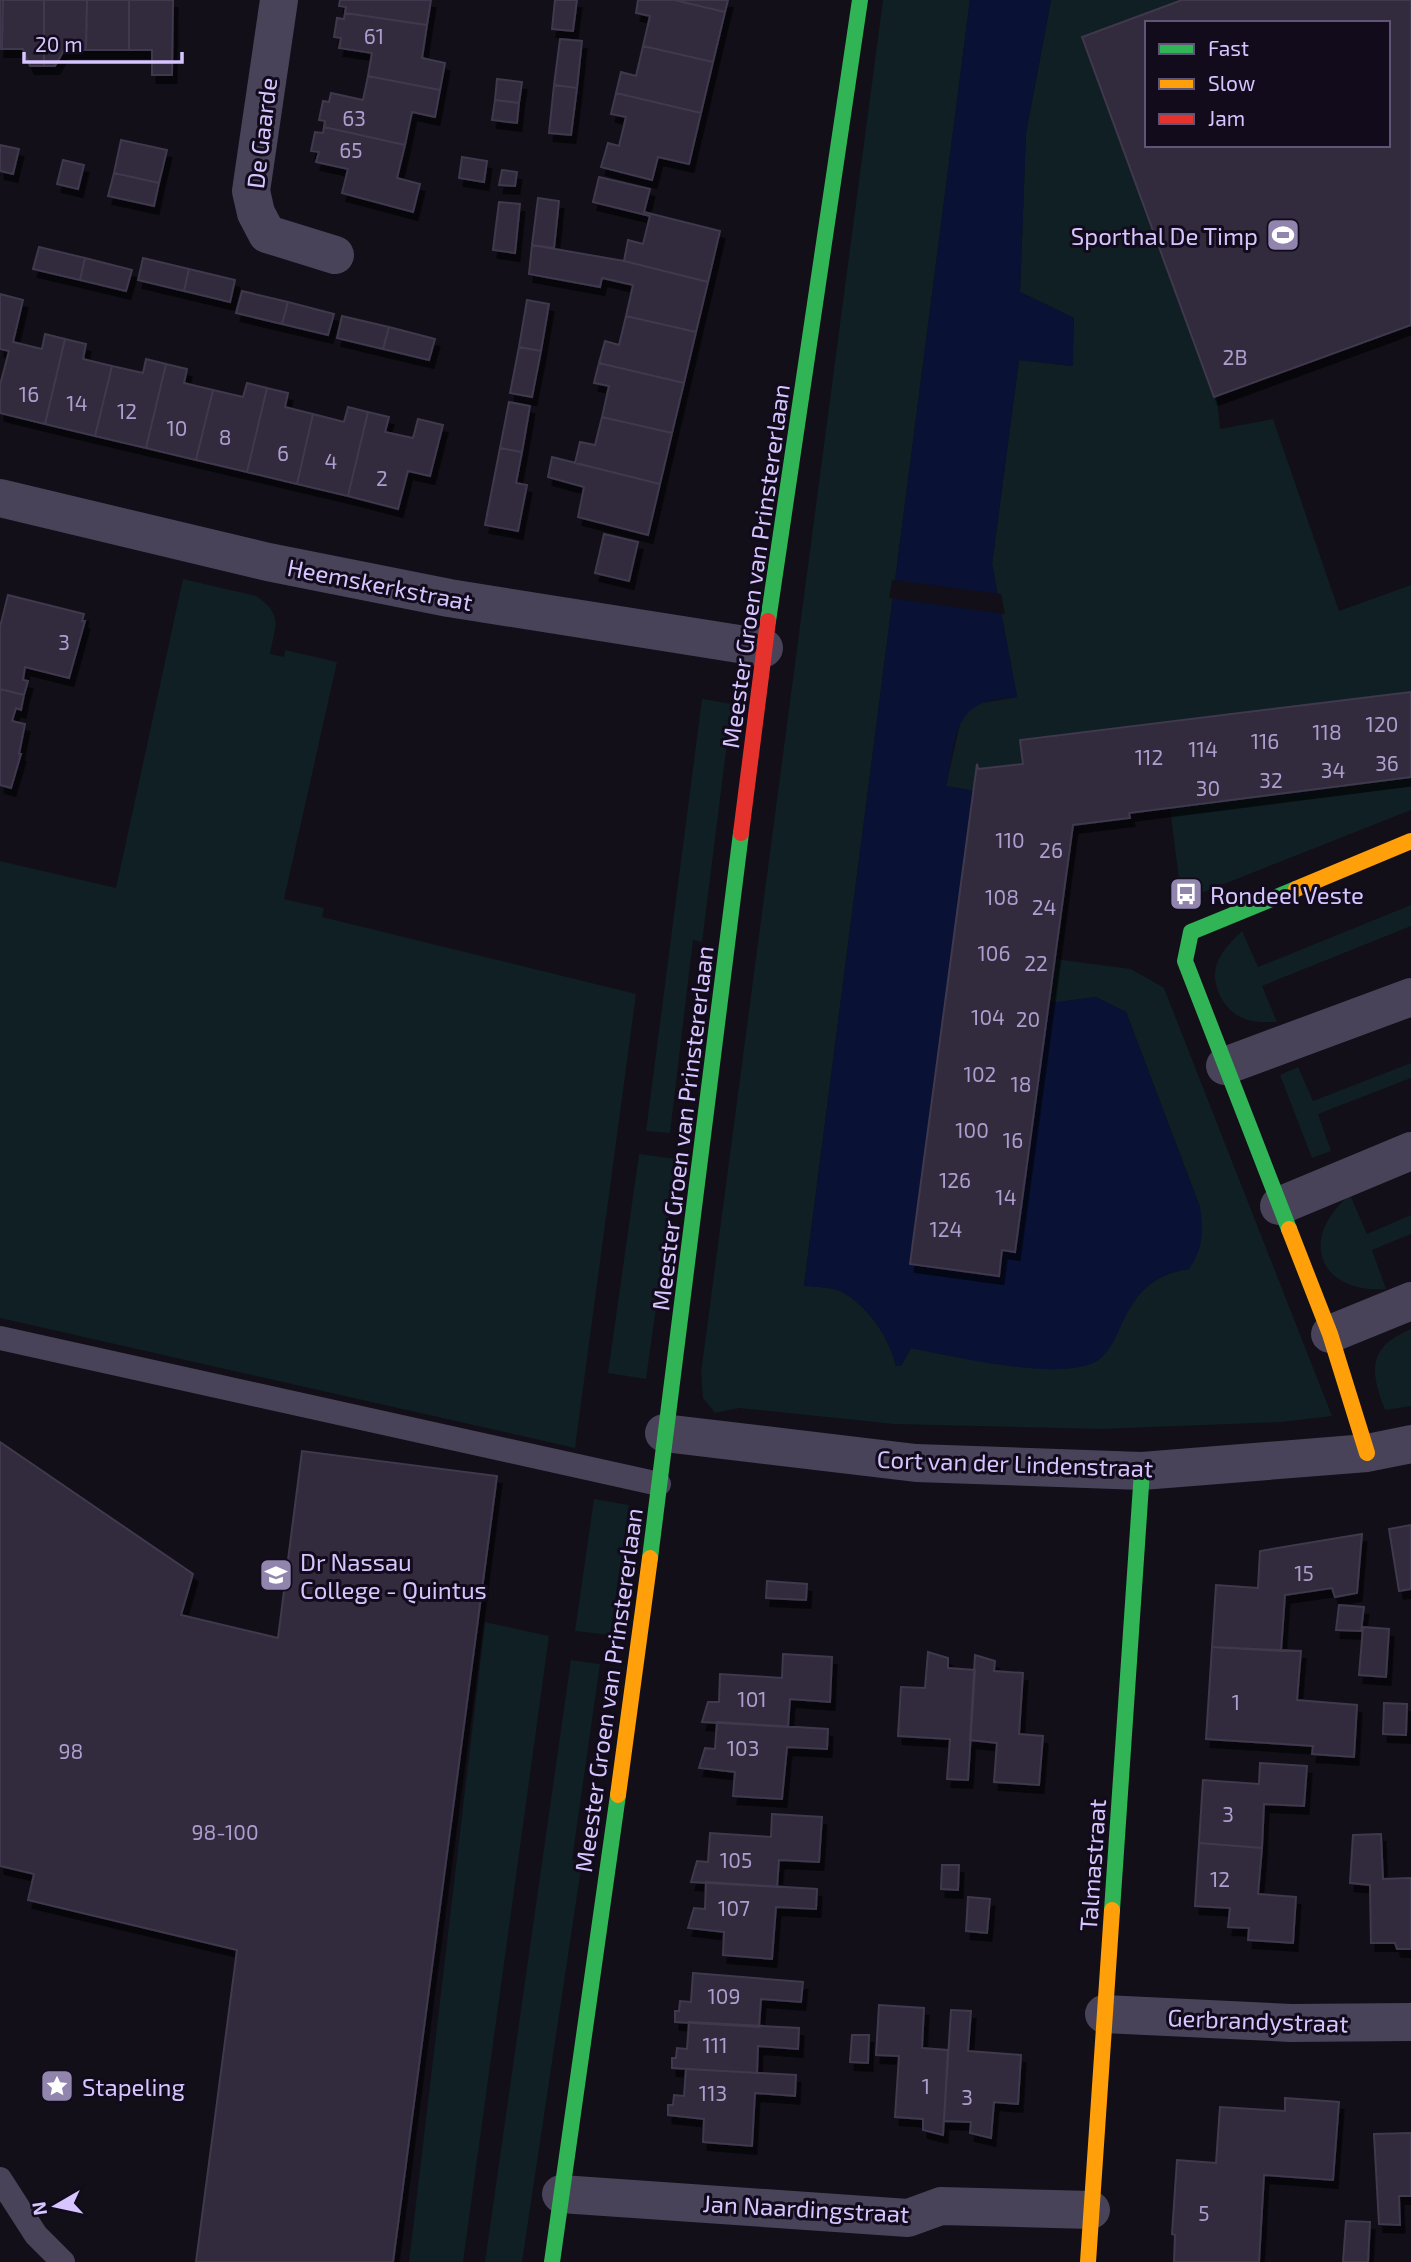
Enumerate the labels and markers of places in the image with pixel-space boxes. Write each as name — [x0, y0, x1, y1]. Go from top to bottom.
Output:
sports icon: Sporthal De Timp — [1264, 216, 1302, 254]
place label: Sporthal De Timp — [1071, 221, 1258, 250]
bus stop icon: Rondeel Veste — [1167, 875, 1205, 913]
place label: Rondeel Veste — [1210, 880, 1364, 909]
place label: Dr Nassau College - Quintus — [300, 1547, 487, 1604]
school or university icon: Dr Nassau College - Quintus — [257, 1556, 295, 1594]
place icon: Stapeling — [38, 2067, 76, 2105]
place label: Stapeling — [82, 2072, 185, 2101]

